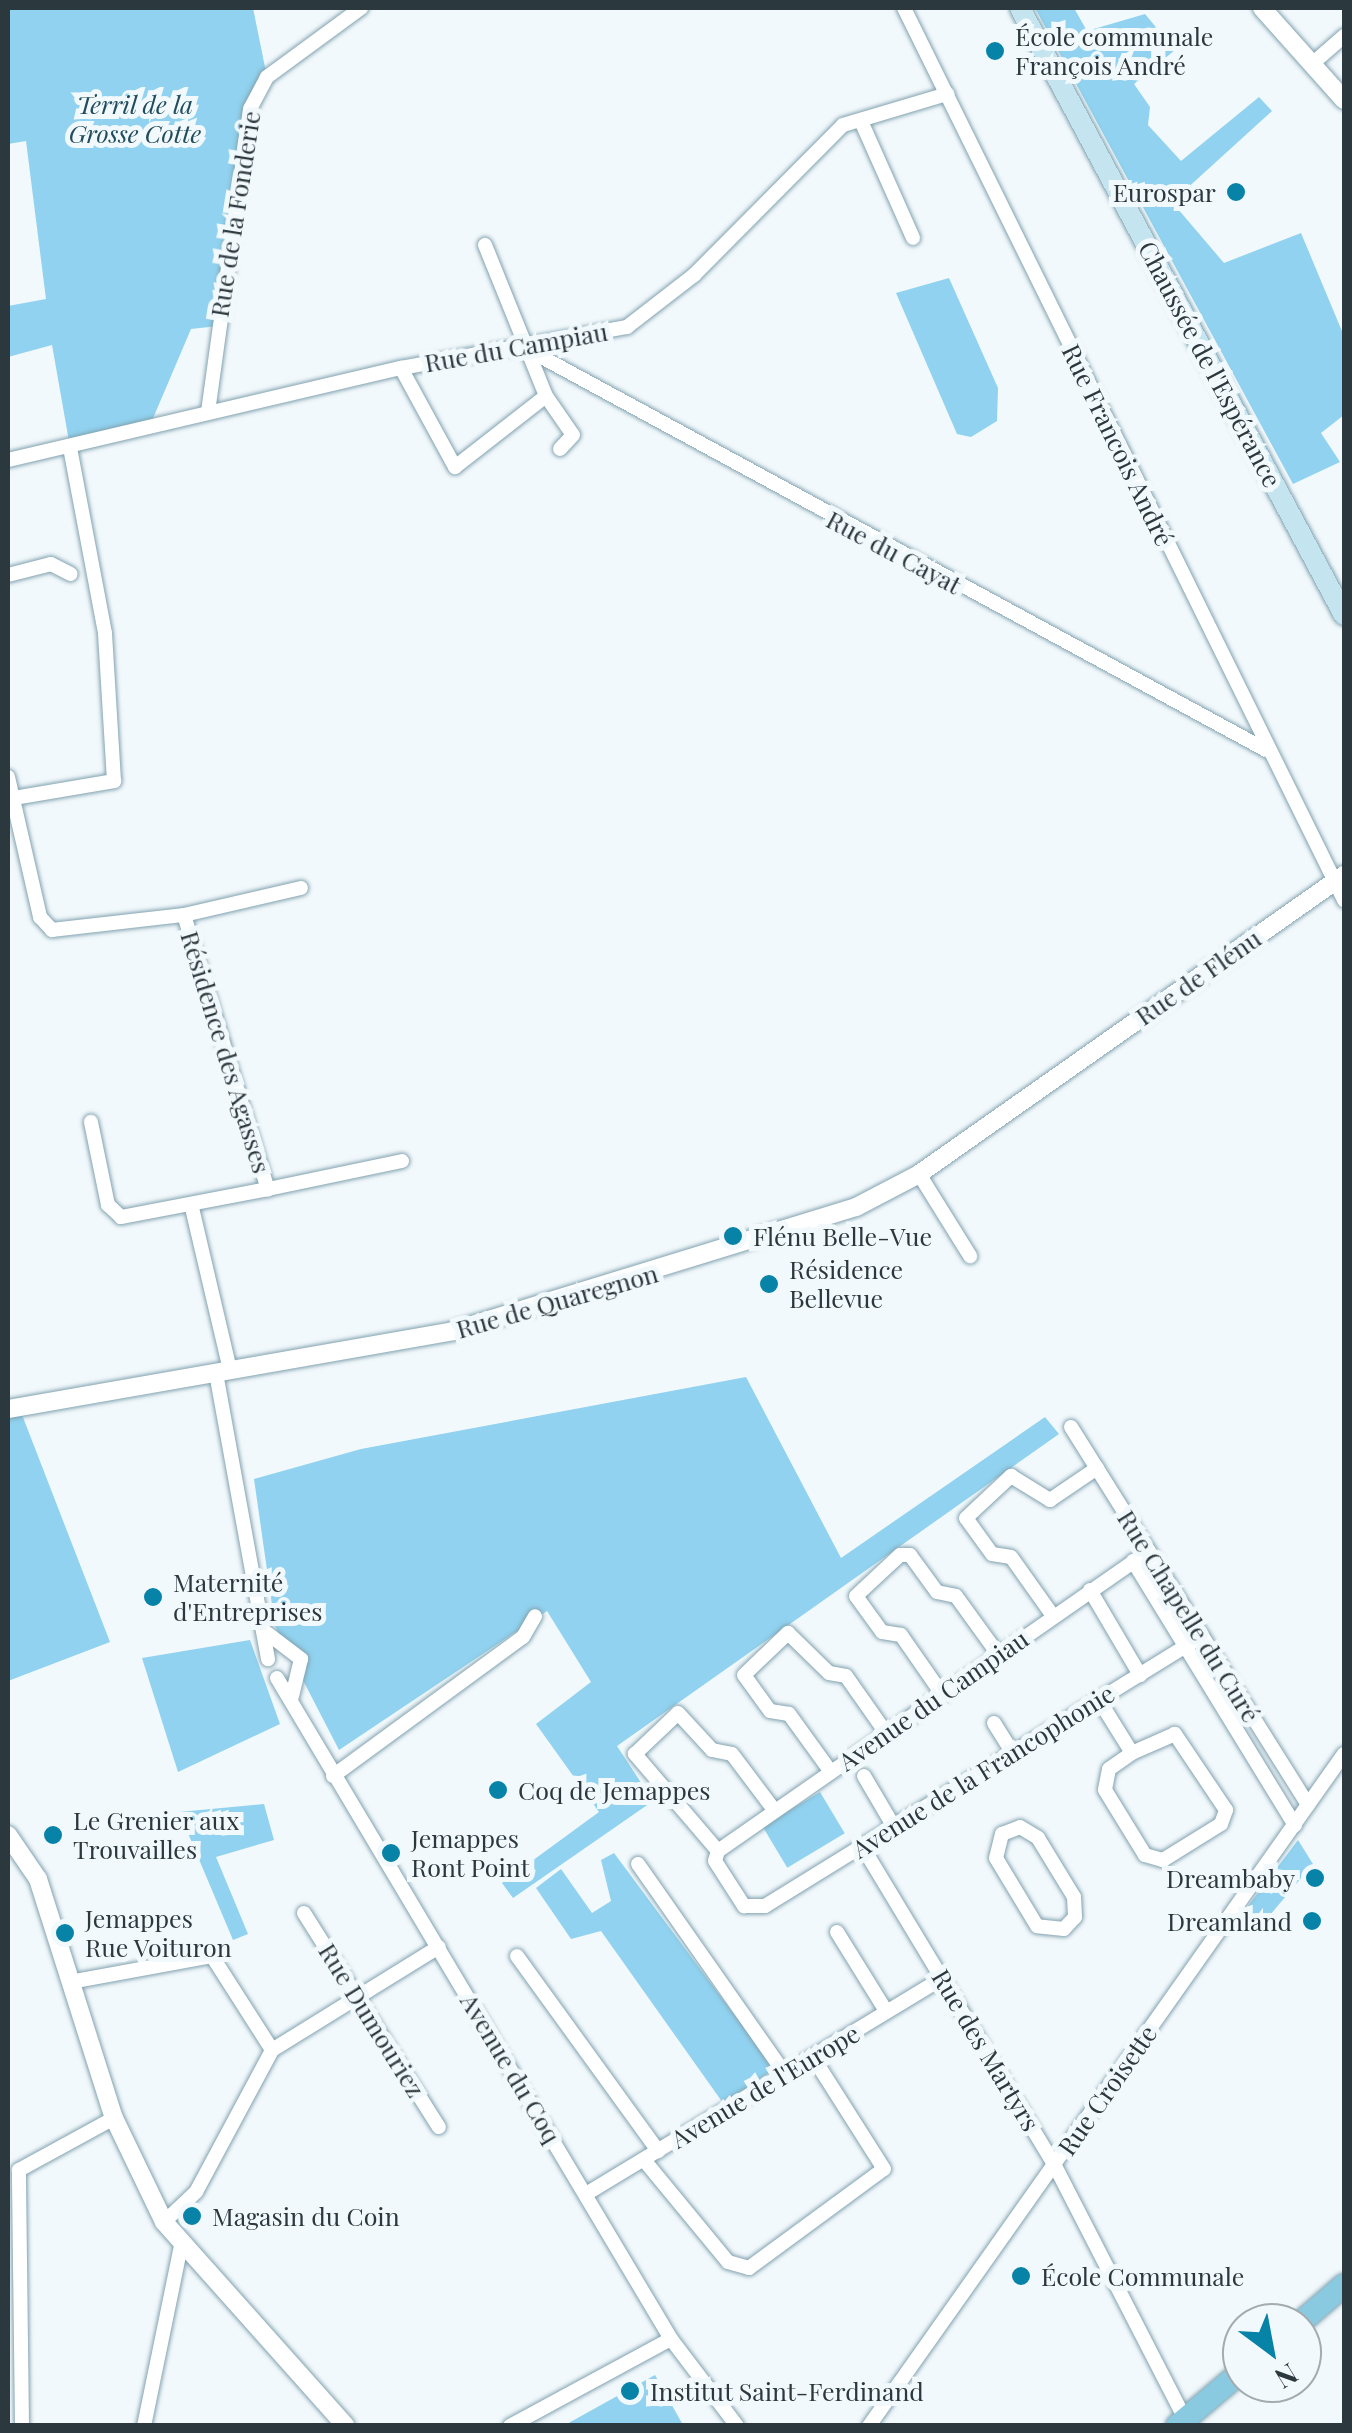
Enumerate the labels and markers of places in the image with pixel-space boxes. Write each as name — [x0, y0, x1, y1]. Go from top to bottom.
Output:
place label: École communale François André — [1015, 22, 1213, 81]
marker: École communale François André — [984, 40, 1006, 62]
place label: Eurospar — [1113, 177, 1216, 207]
marker: Eurospar — [1225, 181, 1247, 203]
place label: Flénu Belle-Vue — [753, 1221, 932, 1251]
marker: Flénu Belle-Vue — [722, 1225, 744, 1247]
place label: Résidence Bellevue — [789, 1255, 903, 1314]
marker: Résidence Bellevue — [758, 1273, 780, 1295]
place label: Maternité d'Entreprises — [173, 1568, 322, 1627]
marker: Maternité d'Entreprises — [142, 1586, 164, 1608]
place label: Coq de Jemappes — [518, 1775, 710, 1805]
marker: Coq de Jemappes — [487, 1779, 509, 1801]
place label: Le Grenier aux Trouvailles — [73, 1806, 240, 1865]
marker: Le Grenier aux Trouvailles — [42, 1824, 64, 1846]
place label: Jemappes Ront Point — [411, 1824, 530, 1883]
marker: Jemappes Ront Point — [380, 1842, 402, 1864]
place label: Dreambaby — [1166, 1863, 1295, 1893]
marker: Dreambaby — [1304, 1867, 1326, 1889]
place label: Jemappes Rue Voituron — [85, 1904, 232, 1963]
place label: Dreamland — [1167, 1906, 1292, 1936]
marker: Dreamland — [1301, 1910, 1323, 1932]
marker: Jemappes Rue Voituron — [54, 1922, 76, 1944]
place label: Magasin du Coin — [212, 2201, 400, 2231]
marker: Magasin du Coin — [181, 2205, 203, 2227]
place label: École Communale — [1041, 2261, 1244, 2291]
marker: École Communale — [1010, 2265, 1032, 2287]
place label: Institut Saint-Ferdinand — [650, 2376, 924, 2406]
marker: Institut Saint-Ferdinand — [619, 2380, 641, 2402]

